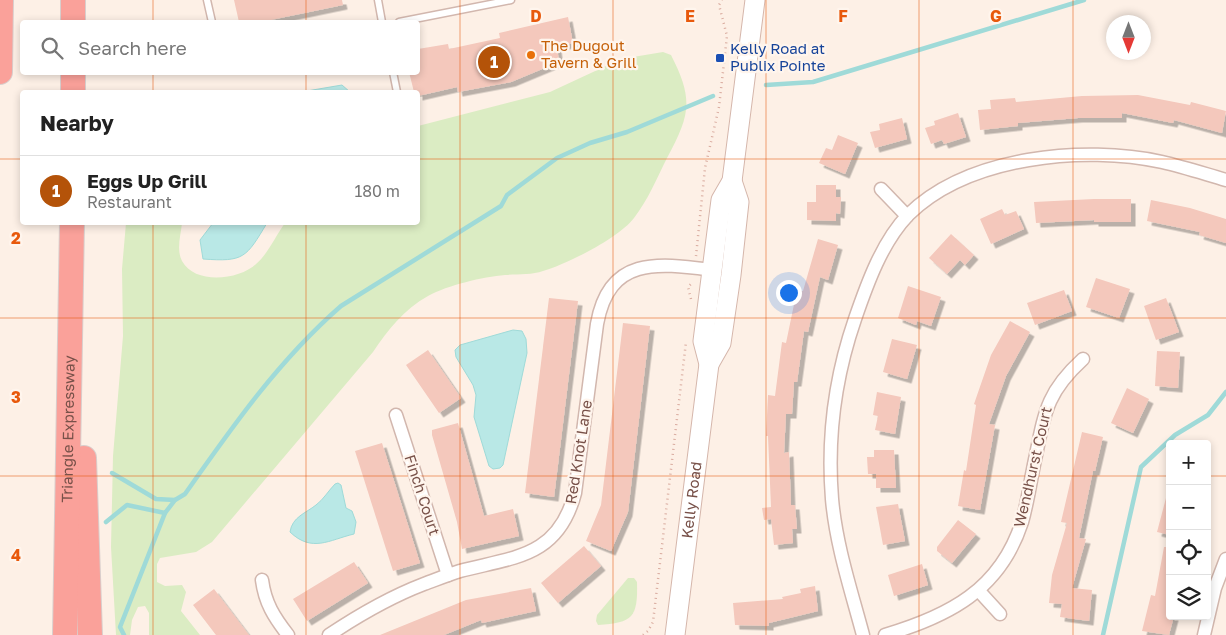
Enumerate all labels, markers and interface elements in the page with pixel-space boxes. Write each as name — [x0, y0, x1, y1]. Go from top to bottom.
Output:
text: D — [530, 6, 542, 26]
text: E — [685, 6, 695, 26]
text: F — [838, 6, 848, 26]
text: G — [990, 6, 1002, 26]
north arrow — [1106, 15, 1151, 60]
search box — [20, 20, 420, 75]
icon: search — [38, 34, 66, 62]
text: Search here — [78, 36, 187, 59]
place label: The Dugout Tavern & Grill — [541, 36, 637, 71]
place label: Kelly Road at Publix Pointe — [730, 39, 826, 74]
pin: 1 — [478, 43, 510, 81]
marker: The Dugout Tavern & Grill — [525, 49, 537, 61]
marker: Kelly Road at Publix Pointe — [714, 52, 726, 64]
text: Nearby — [40, 110, 114, 136]
text: Eggs Up Grill — [87, 169, 207, 192]
text: 1 — [52, 181, 60, 201]
text: 180 m — [354, 181, 400, 201]
text: Restaurant — [87, 192, 172, 212]
text: 2 — [11, 228, 21, 248]
your location — [776, 280, 802, 306]
street label: Triangle Expressway — [57, 355, 78, 503]
text: 3 — [11, 387, 21, 407]
street label: Red Knot Lane — [561, 398, 595, 505]
street label: Wendhurst Court — [1009, 405, 1055, 529]
map controls — [1166, 440, 1211, 620]
button: + — [1166, 440, 1211, 485]
street label: Finch Court — [401, 452, 444, 537]
street label: Kelly Road — [677, 461, 705, 539]
button: − — [1166, 485, 1211, 530]
button: locate — [1166, 530, 1211, 575]
text: 4 — [11, 545, 21, 565]
button: layers — [1166, 575, 1211, 620]

